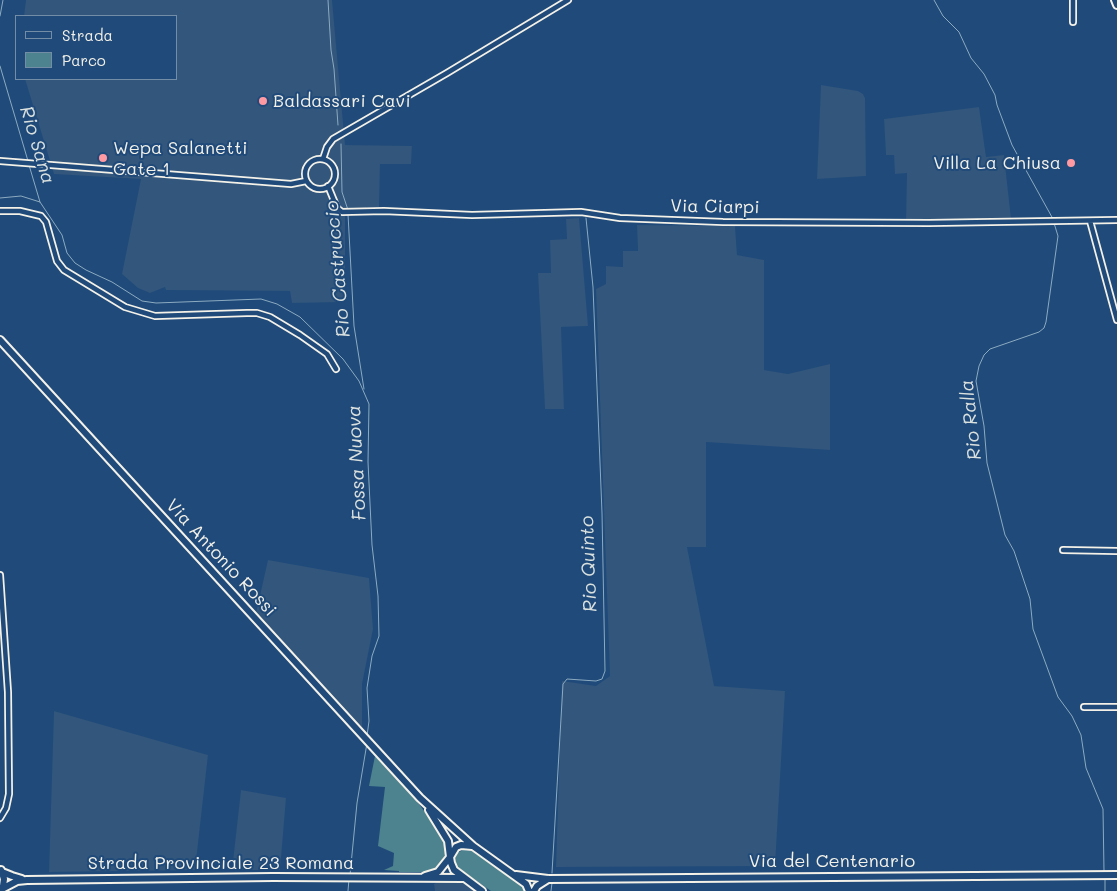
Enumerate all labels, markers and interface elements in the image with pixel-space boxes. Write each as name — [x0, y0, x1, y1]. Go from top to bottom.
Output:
legend — [15, 15, 178, 80]
text: Strada — [62, 25, 113, 45]
text: Parco — [62, 50, 106, 70]
place label: Baldassari Cavi — [273, 90, 411, 112]
marker: Baldassari Cavi — [257, 95, 269, 107]
water label: Rio Sana — [14, 103, 60, 187]
place label: Wepa Salanetti Gate 1 — [113, 137, 248, 180]
marker: Wepa Salanetti Gate 1 — [97, 152, 109, 164]
place label: Villa La Chiusa — [933, 152, 1061, 174]
marker: Villa La Chiusa — [1065, 157, 1077, 169]
street label: Via Ciarpi — [670, 195, 760, 219]
water label: Rio Castruccio — [321, 199, 355, 339]
water label: Rio Ralla — [955, 379, 987, 461]
water label: Fossa Nuova — [343, 405, 371, 521]
street label: Via Antonio Rossi — [161, 495, 281, 621]
water label: Rio Quinto — [576, 515, 602, 613]
street label: Via del Centenario — [749, 850, 915, 872]
street label: Strada Provinciale 23 Romana — [88, 852, 354, 874]

